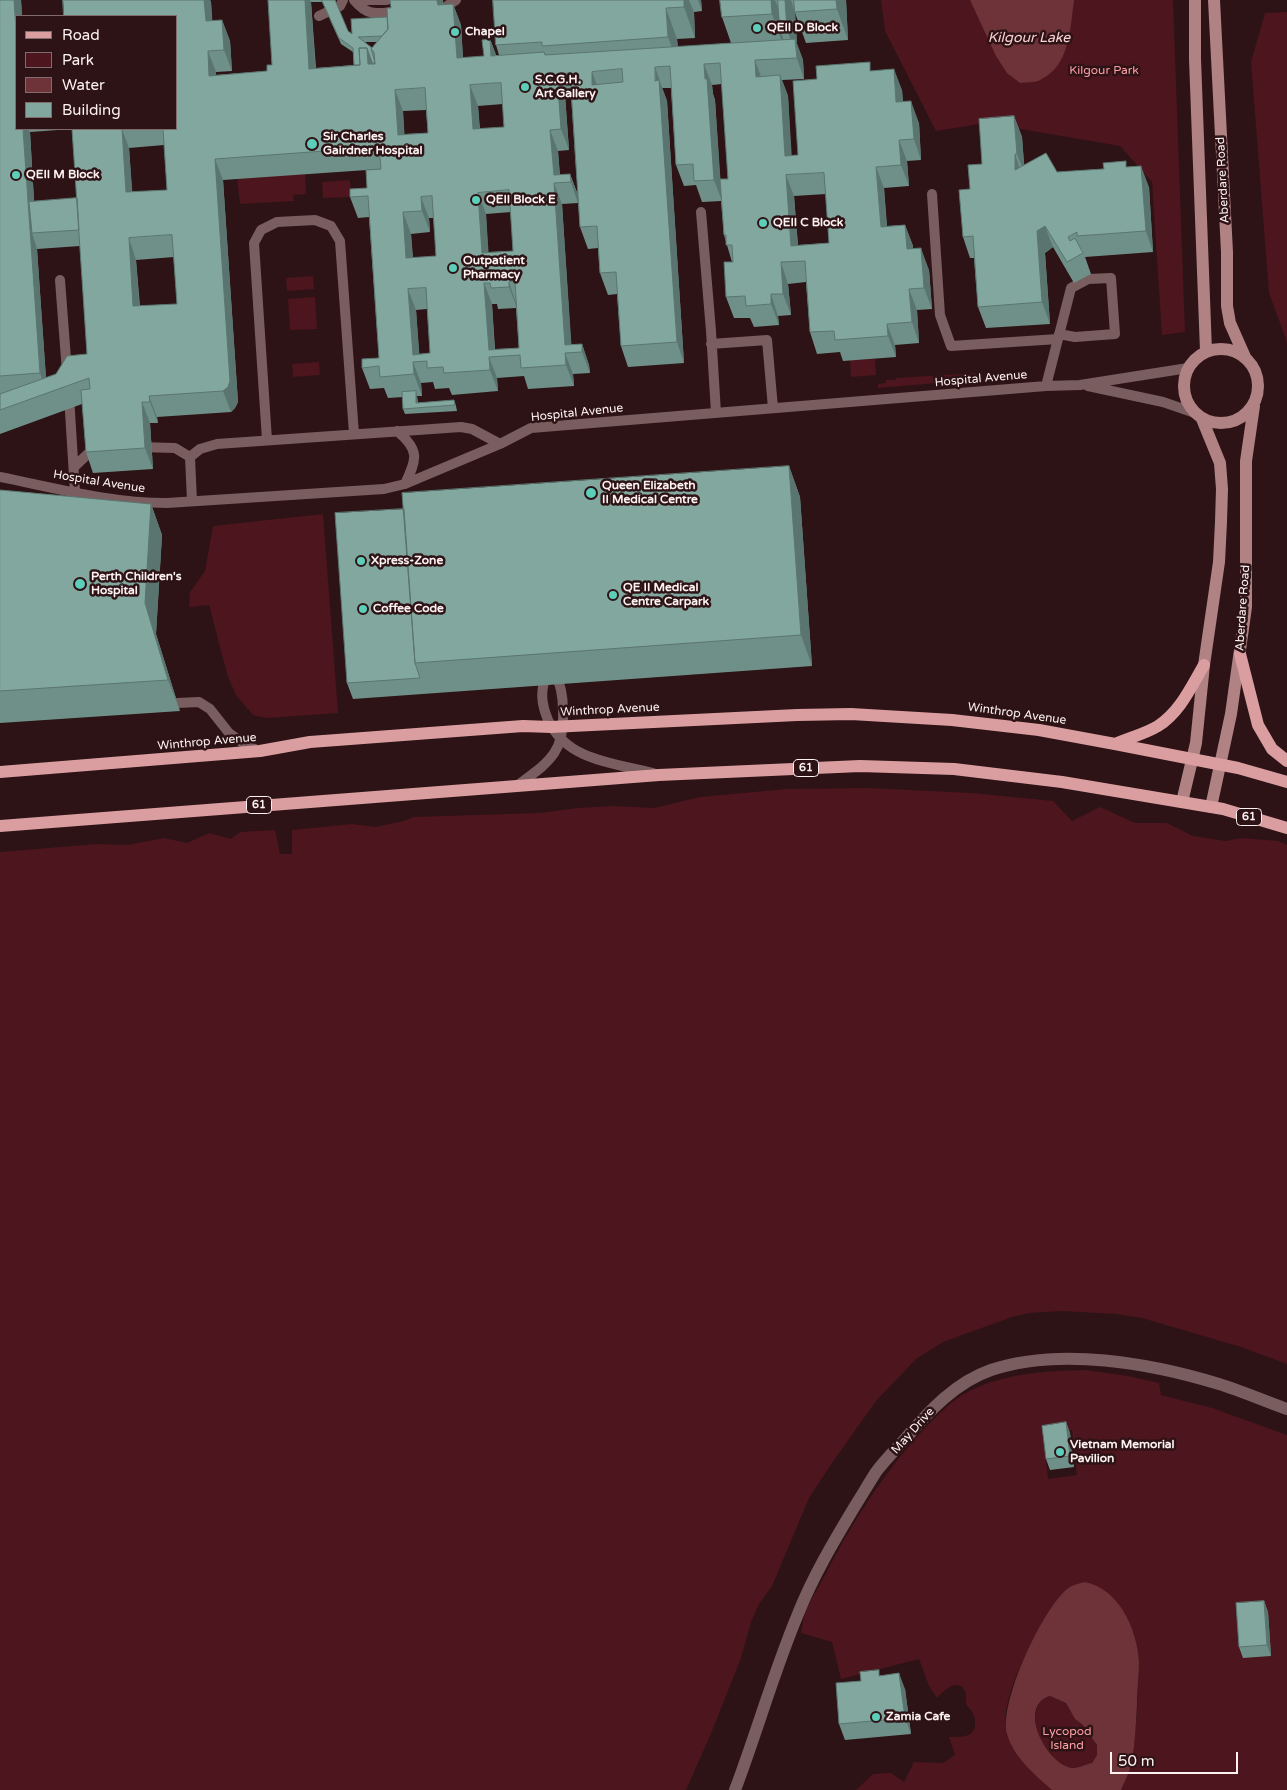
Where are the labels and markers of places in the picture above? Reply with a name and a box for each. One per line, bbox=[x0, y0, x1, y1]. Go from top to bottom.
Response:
place label: QEII D Block bbox=[767, 21, 838, 35]
marker: QEII D Block bbox=[751, 22, 763, 34]
place label: Chapel bbox=[465, 25, 505, 39]
marker: Chapel bbox=[449, 26, 461, 38]
place label: S.C.G.H. Art Gallery bbox=[535, 73, 596, 101]
marker: S.C.G.H. Art Gallery bbox=[519, 81, 531, 93]
place label: Sir Charles Gairdner Hospital bbox=[323, 130, 422, 158]
marker: Sir Charles Gairdner Hospital bbox=[305, 137, 319, 151]
place label: QEII M Block bbox=[26, 168, 100, 182]
marker: QEII M Block bbox=[10, 169, 22, 181]
place label: QEII Block E bbox=[486, 193, 556, 207]
marker: QEII Block E bbox=[470, 194, 482, 206]
place label: QEII C Block bbox=[773, 216, 843, 230]
marker: QEII C Block bbox=[757, 217, 769, 229]
place label: Outpatient Pharmacy bbox=[463, 254, 525, 282]
marker: Outpatient Pharmacy bbox=[447, 262, 459, 274]
place label: Queen Elizabeth II Medical Centre bbox=[602, 479, 698, 507]
marker: Queen Elizabeth II Medical Centre bbox=[584, 486, 598, 500]
place label: Xpress-Zone bbox=[371, 554, 443, 568]
marker: Xpress-Zone bbox=[355, 555, 367, 567]
place label: Perth Children's Hospital bbox=[91, 570, 181, 598]
marker: Perth Children's Hospital bbox=[73, 577, 87, 591]
place label: QE II Medical Centre Carpark bbox=[623, 581, 709, 609]
marker: QE II Medical Centre Carpark bbox=[607, 589, 619, 601]
place label: Coffee Code bbox=[373, 602, 444, 616]
marker: Coffee Code bbox=[357, 603, 369, 615]
place label: Vietnam Memorial Pavilion bbox=[1070, 1438, 1175, 1466]
marker: Vietnam Memorial Pavilion bbox=[1054, 1446, 1066, 1458]
place label: Zamia Cafe bbox=[886, 1710, 950, 1724]
marker: Zamia Cafe bbox=[870, 1711, 882, 1723]

